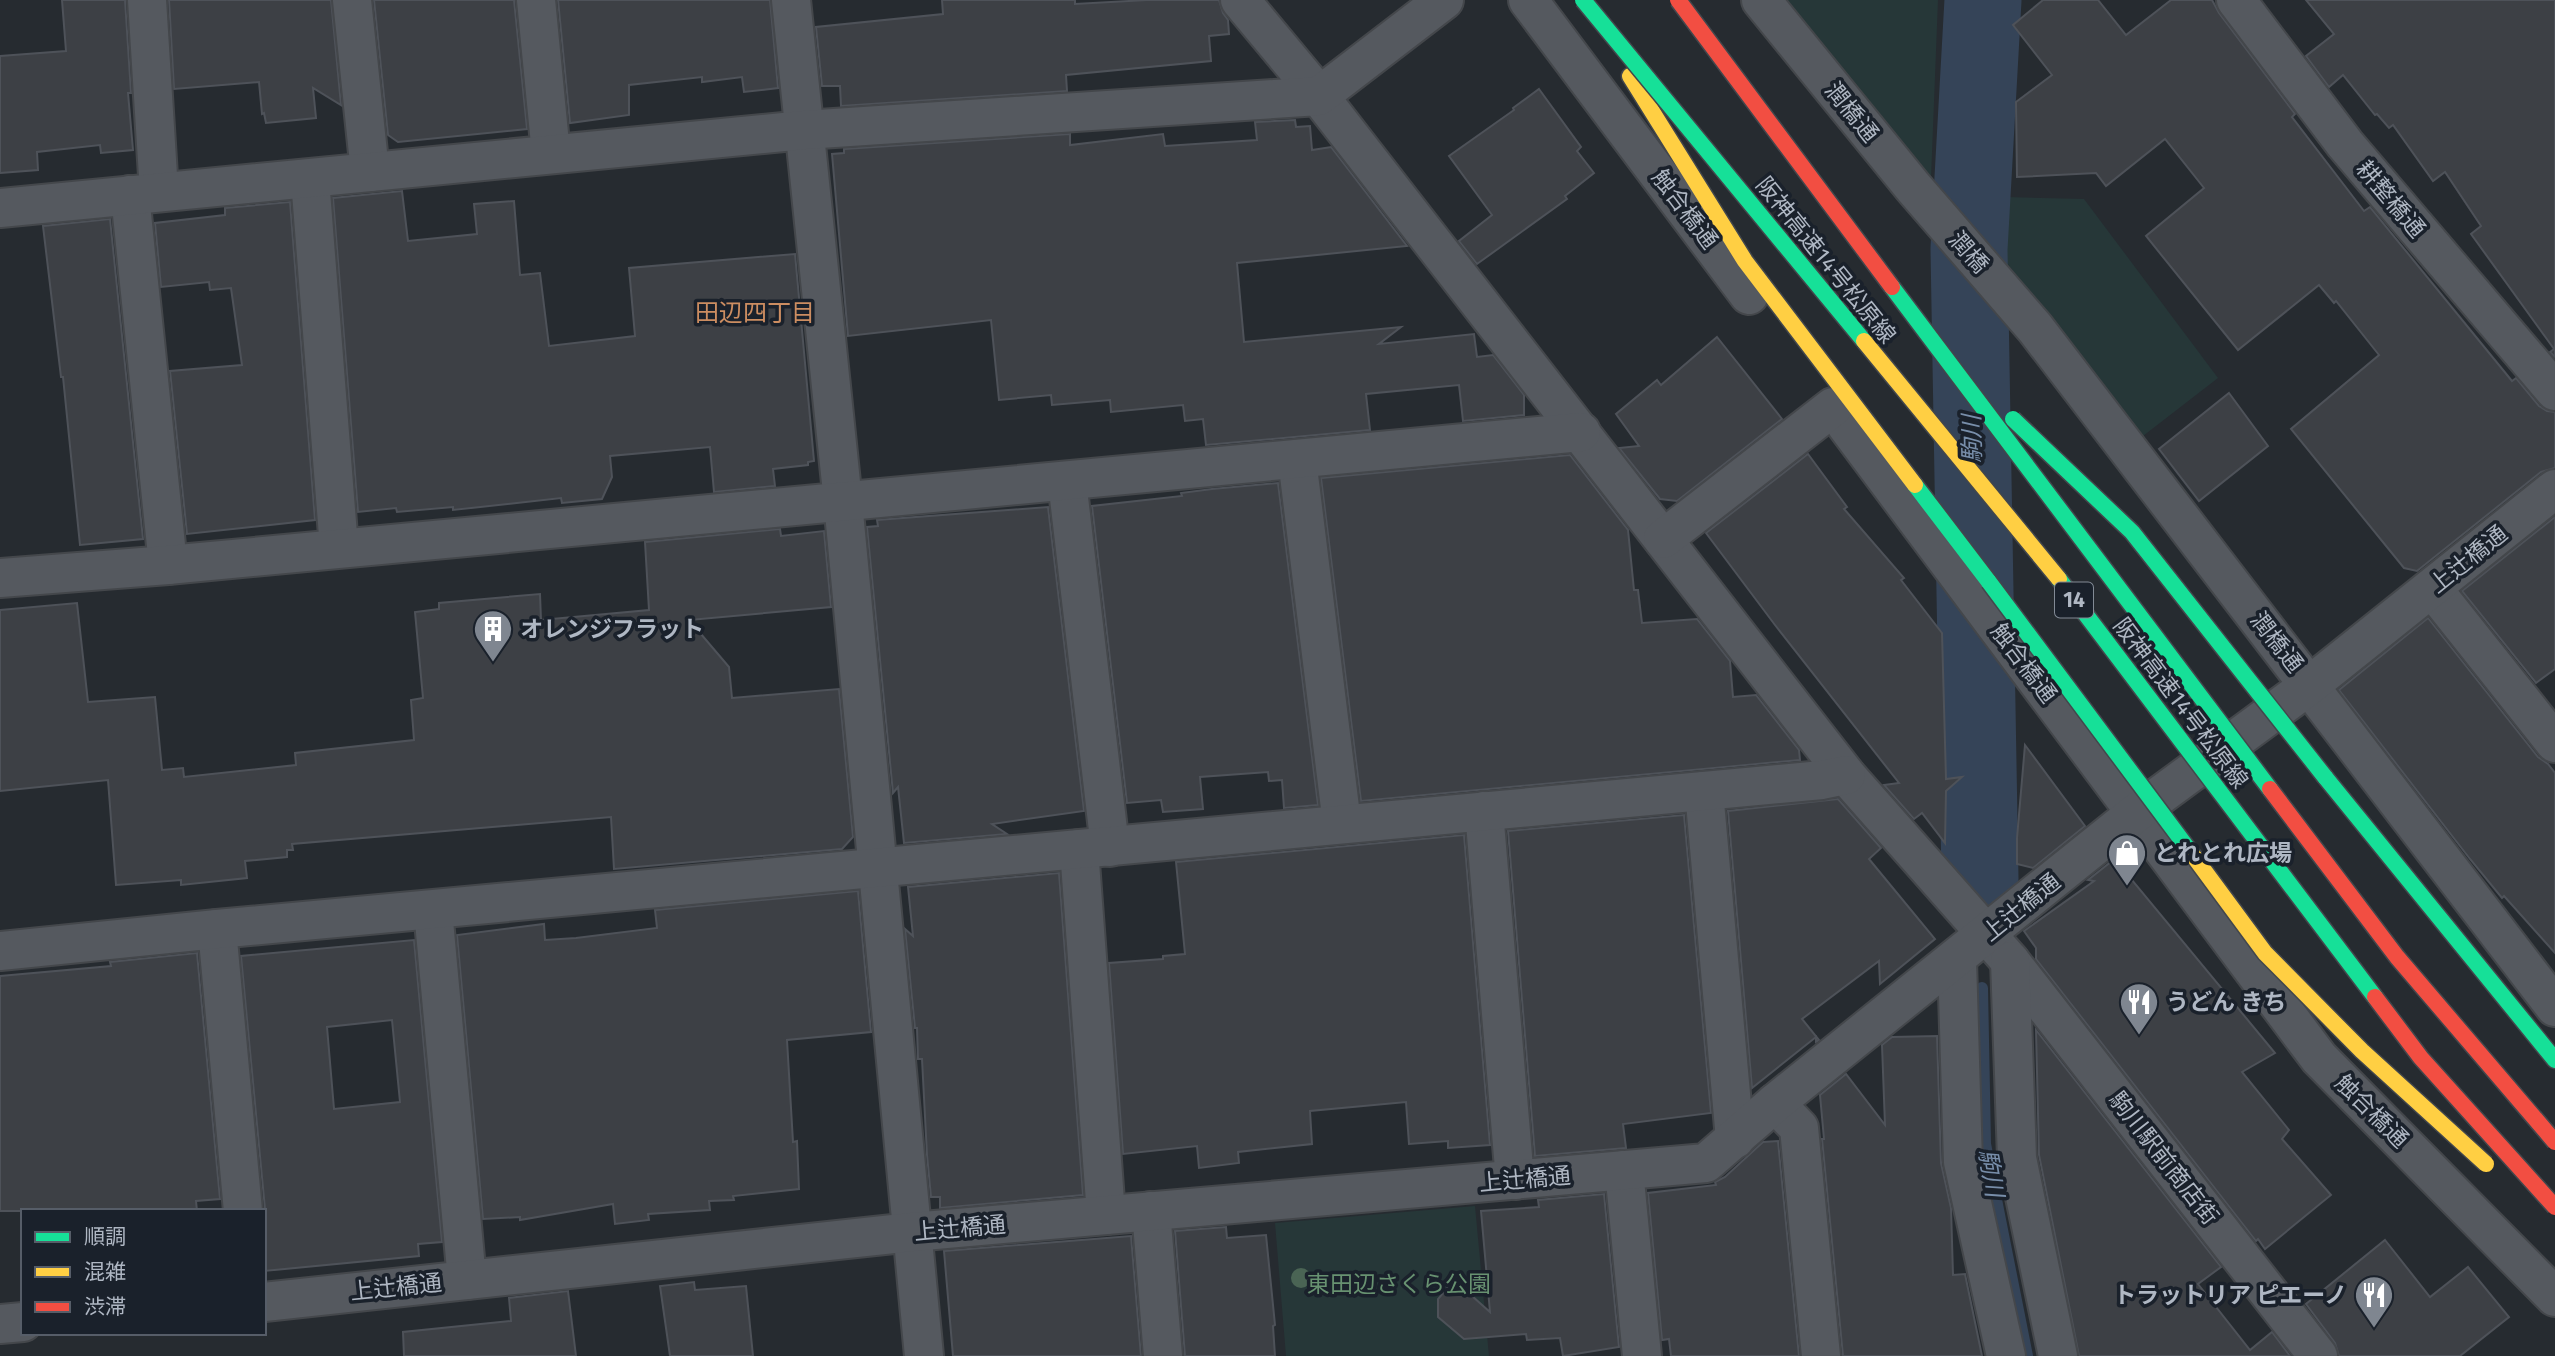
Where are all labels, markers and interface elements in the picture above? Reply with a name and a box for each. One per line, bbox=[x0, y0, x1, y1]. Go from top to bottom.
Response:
street label: 潤橋通 bbox=[1819, 76, 1885, 148]
street label: 耕整橋通 bbox=[2351, 155, 2431, 243]
street label: 触合橋通 bbox=[1646, 164, 1724, 254]
street label: 阪神高速14号松原線 bbox=[1750, 171, 1902, 349]
street label: 潤橋 bbox=[1943, 225, 1995, 279]
district label: 田辺四丁目 bbox=[695, 299, 815, 327]
water label: 駒川 bbox=[1958, 412, 1986, 463]
street label: 上辻橋通 bbox=[2423, 519, 2513, 599]
road number: 14 bbox=[2055, 582, 2093, 618]
street label: 潤橋通 bbox=[2245, 606, 2309, 678]
building icon: オレンジフラット bbox=[472, 608, 514, 663]
street label: 阪神高速14号松原線 bbox=[2108, 612, 2254, 794]
place label: オレンジフラット bbox=[520, 615, 704, 643]
street label: 触合橋通 bbox=[1985, 618, 2063, 708]
shop icon: とれとれ広場 bbox=[2106, 832, 2148, 887]
place label: とれとれ広場 bbox=[2154, 839, 2292, 867]
street label: 上辻橋通 bbox=[1976, 867, 2066, 947]
restaurant icon: うどん きち bbox=[2118, 981, 2160, 1036]
place label: うどん きち bbox=[2166, 988, 2286, 1016]
street label: 触合橋通 bbox=[2330, 1069, 2414, 1153]
street label: 駒川駅前商店街 bbox=[2103, 1086, 2225, 1230]
water label: 駒川 bbox=[1973, 1147, 2009, 1202]
street label: 上辻橋通 bbox=[1478, 1161, 1572, 1197]
legend bbox=[21, 1209, 266, 1335]
street label: 上辻橋通 bbox=[913, 1210, 1007, 1246]
text: 順調 bbox=[84, 1224, 126, 1250]
text: 混雑 bbox=[84, 1259, 126, 1285]
street label: 上辻橋通 bbox=[349, 1268, 443, 1306]
park label: 東田辺さくら公園 bbox=[1307, 1270, 1491, 1298]
restaurant icon: トラットリア ピエーノ bbox=[2353, 1274, 2395, 1329]
place label: トラットリア ピエーノ bbox=[2113, 1281, 2347, 1309]
text: 渋滞 bbox=[84, 1294, 126, 1320]

